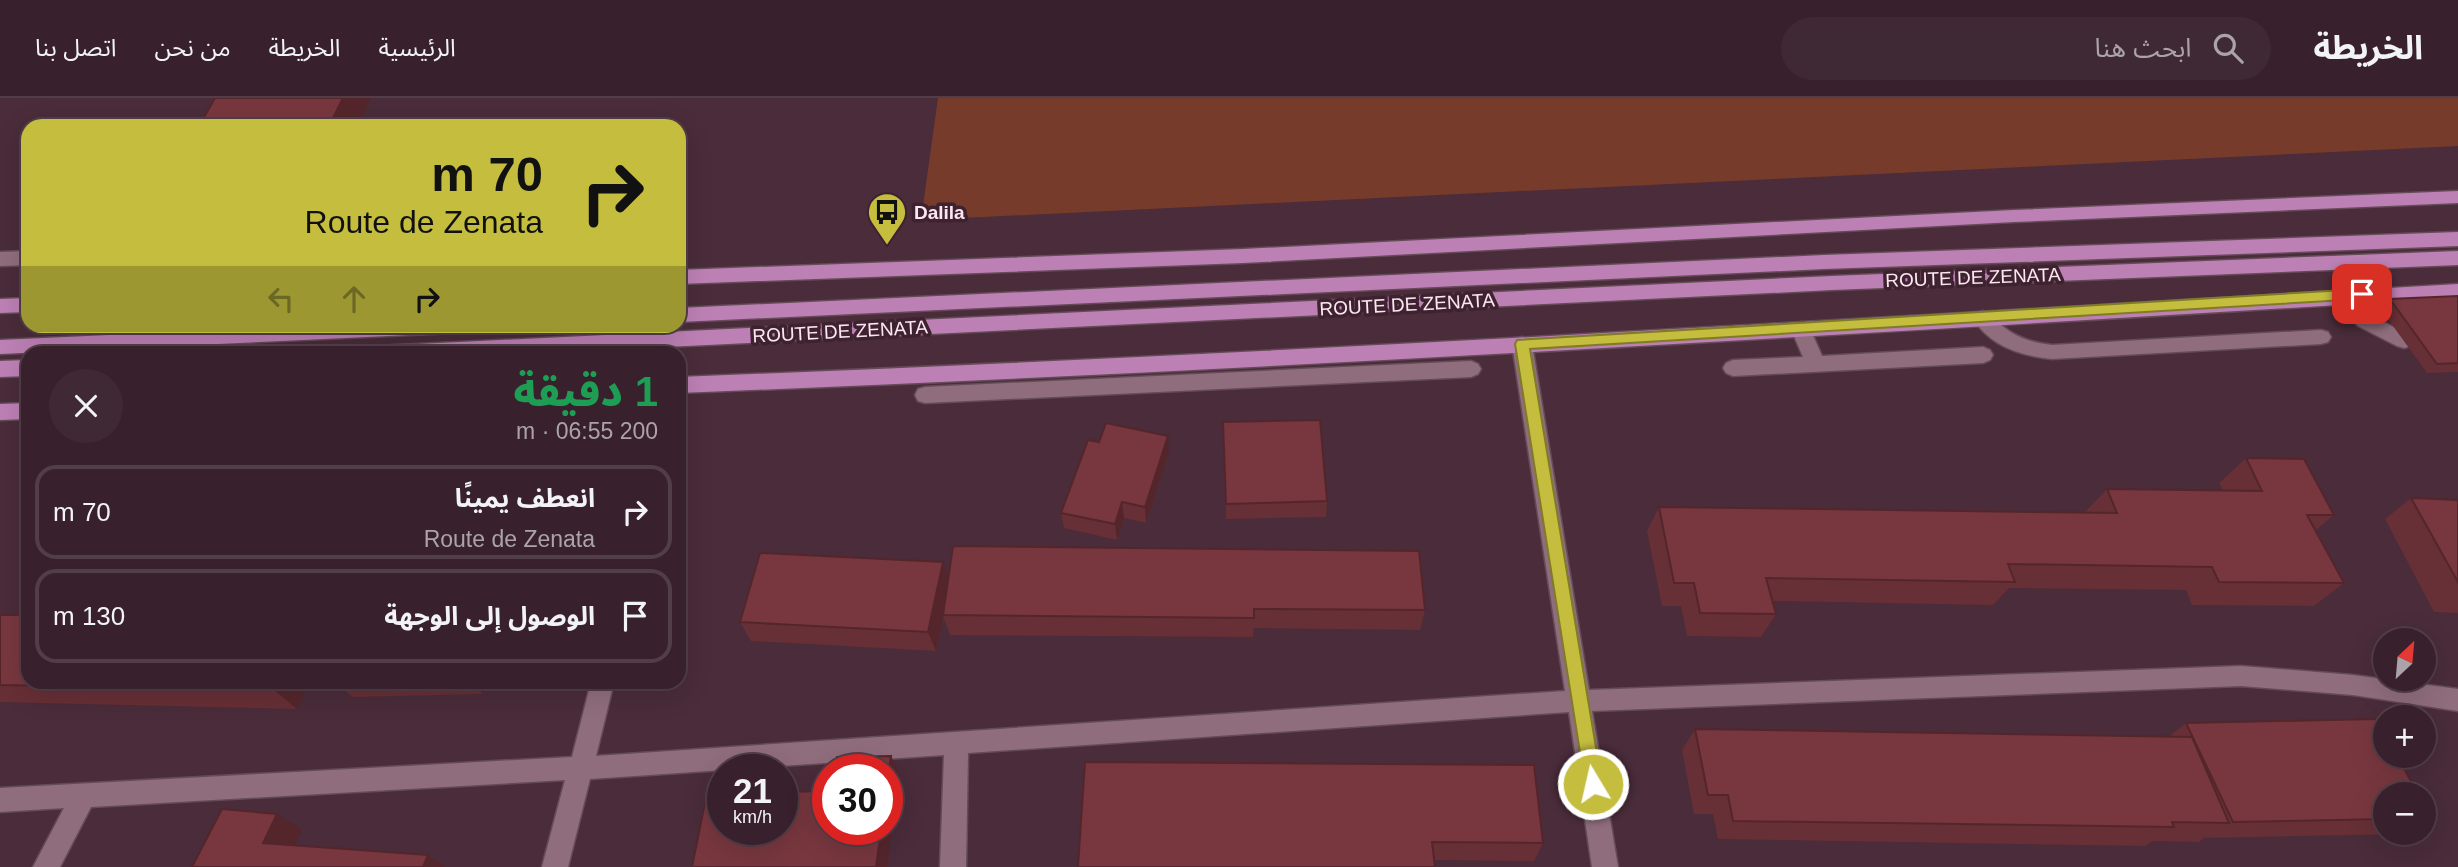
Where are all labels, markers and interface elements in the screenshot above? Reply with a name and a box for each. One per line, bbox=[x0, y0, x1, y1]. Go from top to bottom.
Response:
search box bbox=[1781, 17, 2271, 80]
icon: search bbox=[2209, 29, 2247, 67]
text: الخريطة bbox=[2313, 29, 2423, 66]
text: ابحث هنا bbox=[2095, 33, 2191, 63]
text: اتصل بنا bbox=[35, 34, 117, 61]
text: من نحن bbox=[155, 34, 231, 61]
text: الخريطة bbox=[269, 34, 341, 61]
text: الرئيسية bbox=[379, 34, 456, 61]
text: 70 m bbox=[431, 147, 543, 201]
icon: right bbox=[567, 147, 658, 238]
bus stop icon: Dalila bbox=[866, 191, 908, 246]
place label: Dalila bbox=[914, 202, 965, 223]
text: Route de Zenata bbox=[305, 204, 543, 240]
street label: ROUTE DE ZENATA bbox=[1885, 264, 2061, 291]
pin bbox=[2332, 264, 2392, 324]
icon: arrive bbox=[2343, 275, 2381, 313]
icon: left bbox=[262, 280, 300, 318]
icon: ahead bbox=[335, 280, 373, 318]
icon: right bbox=[408, 280, 446, 318]
street label: ROUTE DE ZENATA bbox=[1319, 289, 1496, 320]
street label: ROUTE DE ZENATA bbox=[752, 316, 929, 347]
text: 1 دقيقة bbox=[513, 368, 658, 415]
button: close bbox=[49, 369, 123, 443]
text: 200 m · 06:55 bbox=[516, 418, 658, 444]
text: انعطف يمينًا bbox=[455, 483, 595, 513]
icon: right bbox=[616, 493, 654, 531]
text: 70 m bbox=[53, 497, 111, 527]
text: Route de Zenata bbox=[424, 526, 595, 552]
icon: arrive bbox=[616, 597, 654, 635]
text: 130 m bbox=[53, 601, 125, 631]
text: الوصول إلى الوجهة bbox=[384, 601, 595, 631]
north arrow bbox=[2373, 628, 2436, 691]
map controls bbox=[2373, 628, 2436, 845]
button: + bbox=[2373, 705, 2436, 768]
position arrow bbox=[1556, 747, 1630, 821]
speed limit sign: 30 bbox=[812, 754, 903, 845]
text: 21 bbox=[733, 771, 772, 810]
button: − bbox=[2373, 782, 2436, 845]
text: km/h bbox=[733, 807, 772, 827]

